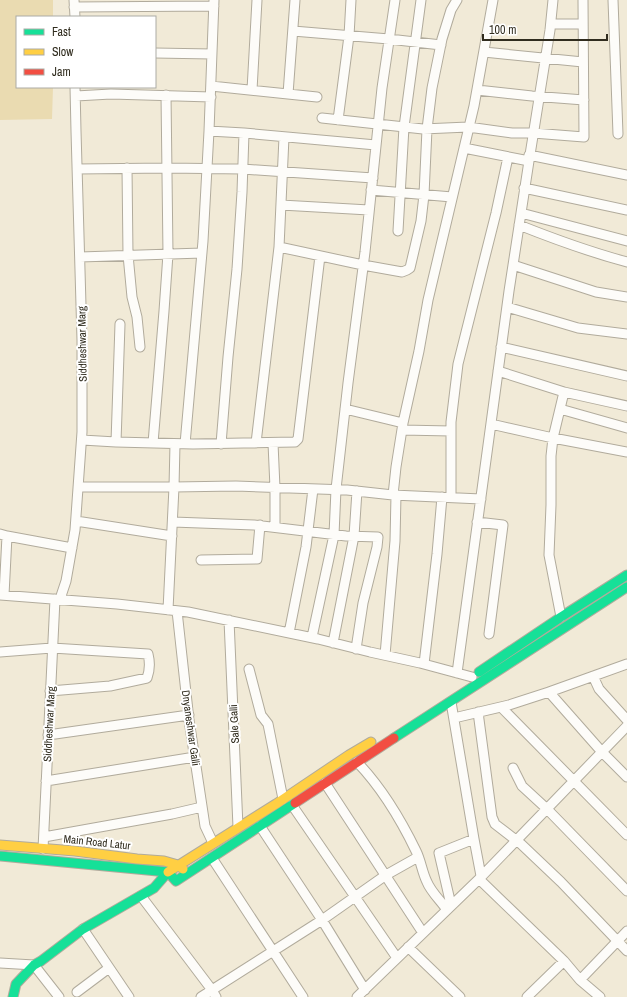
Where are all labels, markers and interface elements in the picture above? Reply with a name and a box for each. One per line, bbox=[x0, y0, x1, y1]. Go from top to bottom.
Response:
legend bbox=[16, 16, 156, 88]
scale bar bbox=[483, 16, 607, 42]
text: 100 m bbox=[489, 22, 516, 38]
text: Fast bbox=[52, 24, 71, 40]
text: Slow bbox=[52, 44, 74, 60]
text: Jam bbox=[52, 64, 71, 80]
street label: Siddheshwar Marg bbox=[74, 306, 90, 382]
street label: Siddheshwar Marg bbox=[40, 686, 58, 762]
street label: Dnyaneshwar Galli bbox=[179, 689, 203, 767]
street label: Sale Galli bbox=[226, 704, 242, 744]
street label: Main Road Latur bbox=[63, 832, 131, 852]

